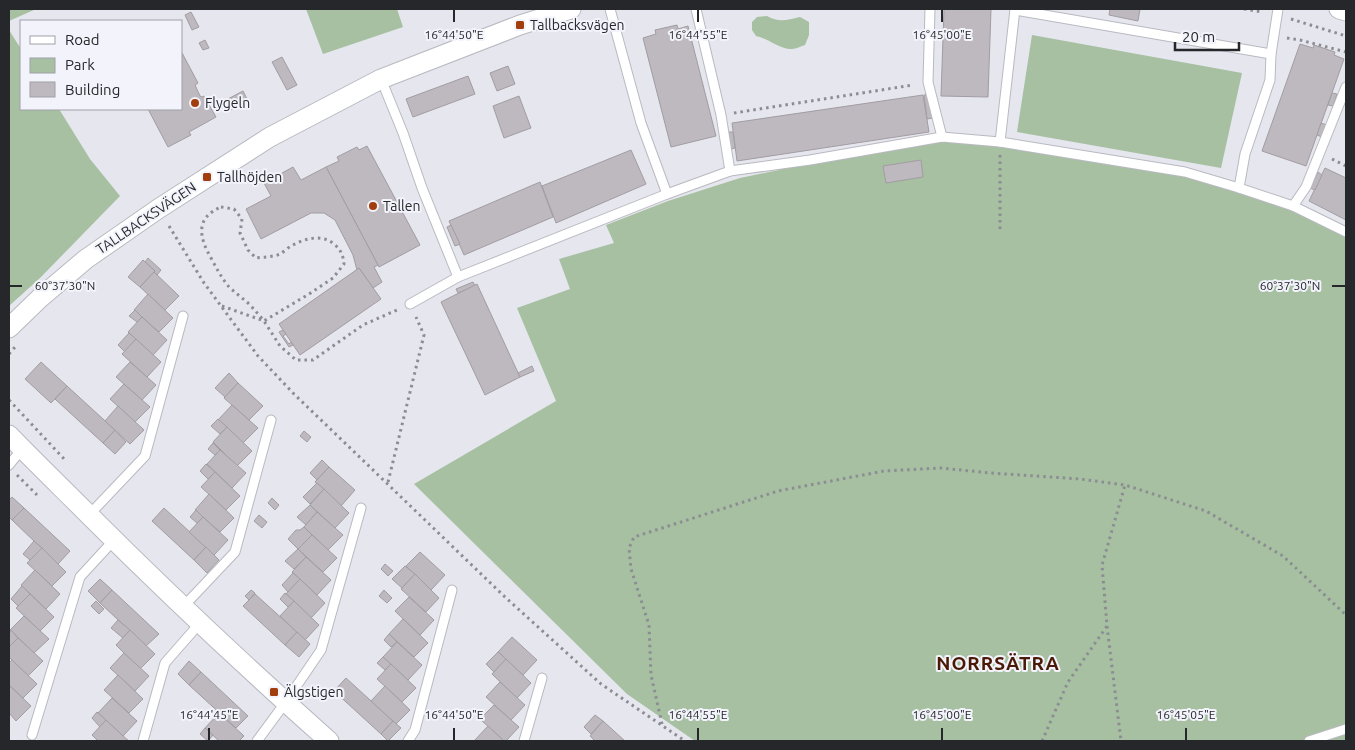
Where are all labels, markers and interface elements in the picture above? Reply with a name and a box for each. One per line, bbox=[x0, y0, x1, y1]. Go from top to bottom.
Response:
place label: Tallbacksvägen bbox=[530, 17, 625, 33]
marker: Tallbacksvägen bbox=[514, 19, 526, 31]
legend bbox=[20, 20, 182, 110]
scale bar bbox=[1175, 20, 1239, 52]
text: 16°44'50"E bbox=[425, 28, 484, 41]
text: 16°44'55"E bbox=[669, 28, 728, 41]
text: 16°45'00"E bbox=[913, 28, 972, 41]
text: 20 m bbox=[1182, 28, 1215, 45]
text: Road bbox=[65, 31, 100, 48]
text: Park bbox=[65, 56, 95, 73]
text: Building bbox=[65, 81, 120, 98]
place label: Flygeln bbox=[205, 95, 250, 111]
marker: Flygeln bbox=[189, 97, 201, 109]
place label: Tallhöjden bbox=[217, 169, 282, 185]
marker: Tallhöjden bbox=[201, 171, 213, 183]
street label: TALLBACKSVÄGEN bbox=[93, 179, 199, 257]
place label: Tallen bbox=[383, 198, 421, 214]
marker: Tallen bbox=[367, 200, 379, 212]
text: 60°37'30"N bbox=[35, 279, 95, 292]
text: 60°37'30"N bbox=[1260, 279, 1320, 292]
district label: NORRSÄTRA bbox=[936, 652, 1060, 674]
place label: Älgstigen bbox=[284, 684, 344, 700]
marker: Älgstigen bbox=[268, 686, 280, 698]
text: 16°44'45"E bbox=[180, 708, 239, 721]
text: 16°44'50"E bbox=[425, 708, 484, 721]
text: 16°44'55"E bbox=[669, 708, 728, 721]
text: 16°45'00"E bbox=[913, 708, 972, 721]
text: 16°45'05"E bbox=[1157, 708, 1216, 721]

